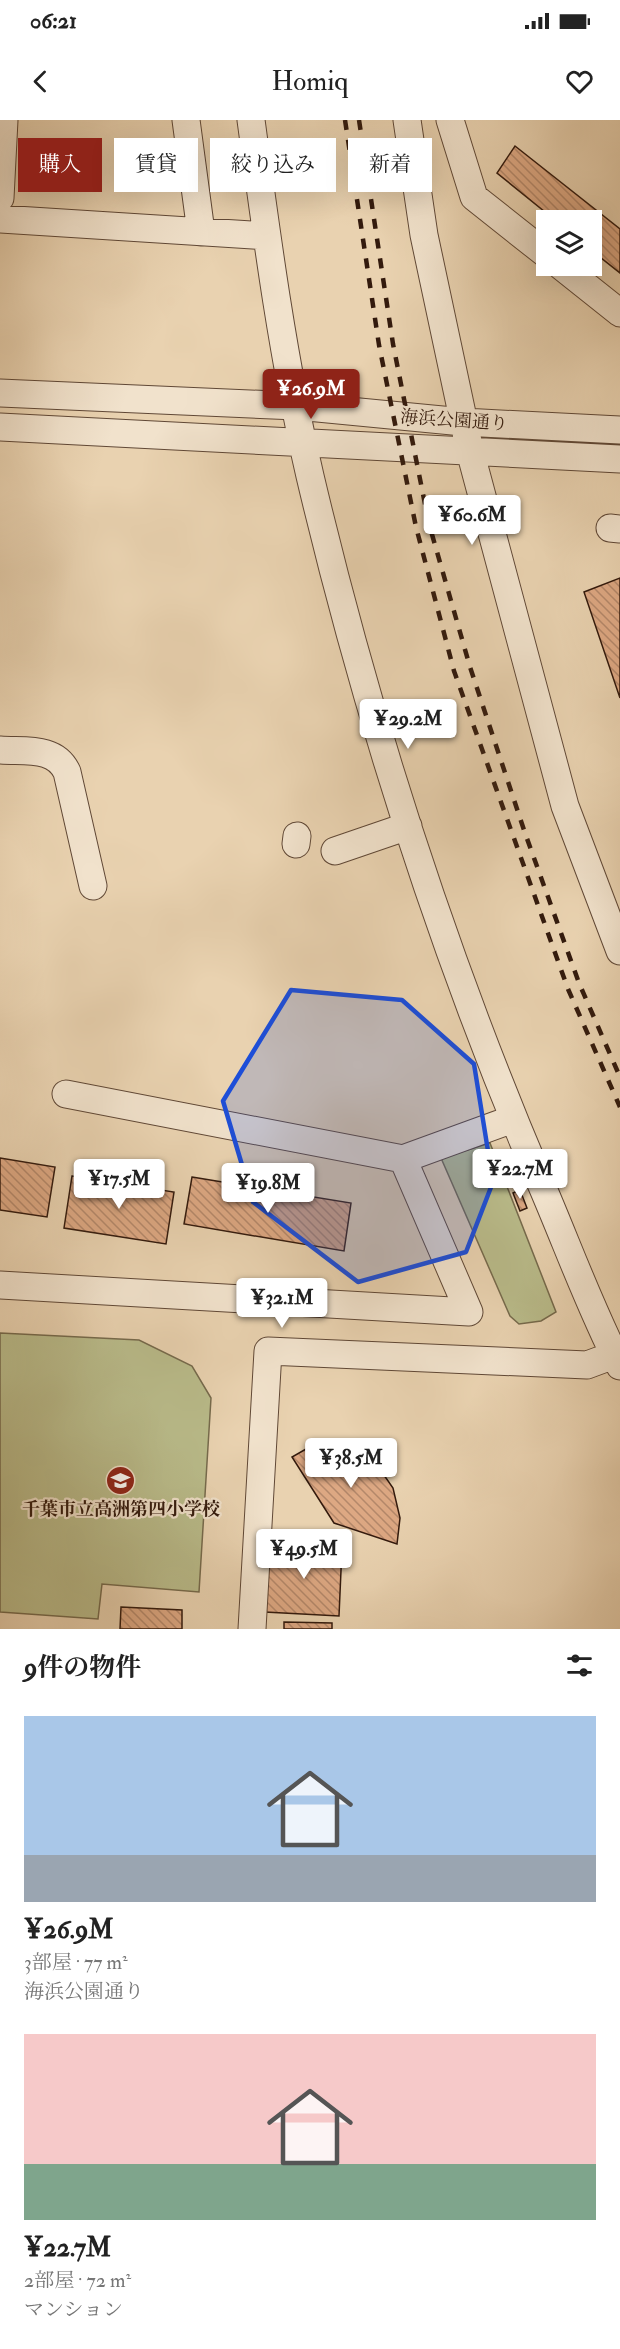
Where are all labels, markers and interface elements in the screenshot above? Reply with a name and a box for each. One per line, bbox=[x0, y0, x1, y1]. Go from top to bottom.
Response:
text: 06:21 bbox=[30, 7, 77, 35]
icon: back bbox=[24, 65, 57, 98]
text: Homiq bbox=[272, 65, 348, 98]
icon: heart bbox=[563, 65, 596, 98]
chip: 購入 bbox=[18, 138, 102, 192]
chip: 賃貸 bbox=[114, 138, 198, 192]
chip: 絞り込み bbox=[210, 138, 336, 192]
chip: 新着 bbox=[348, 138, 432, 192]
map controls bbox=[536, 210, 602, 276]
button: layers bbox=[536, 210, 602, 276]
pin: ¥26.9M bbox=[262, 369, 360, 420]
text: ¥26.9M bbox=[277, 376, 345, 401]
street label: 海浜公園通り bbox=[399, 405, 509, 436]
pin: ¥60.6M bbox=[423, 495, 521, 546]
text: ¥60.6M bbox=[438, 502, 506, 527]
pin: ¥29.2M bbox=[359, 699, 457, 750]
text: ¥29.2M bbox=[374, 706, 442, 731]
pin: ¥22.7M bbox=[471, 1149, 569, 1200]
text: ¥22.7M bbox=[487, 1156, 553, 1181]
pin: ¥17.5M bbox=[70, 1159, 168, 1210]
pin: ¥19.8M bbox=[219, 1163, 317, 1214]
text: ¥17.5M bbox=[88, 1166, 150, 1191]
text: ¥19.8M bbox=[236, 1170, 300, 1195]
pin: ¥32.1M bbox=[233, 1278, 331, 1329]
text: ¥32.1M bbox=[250, 1285, 314, 1310]
pin: ¥38.5M bbox=[302, 1438, 400, 1489]
text: ¥38.5M bbox=[319, 1445, 383, 1470]
school or university icon: 千葉市立高洲第四小学校 bbox=[105, 1464, 137, 1496]
place label: 千葉市立高洲第四小学校 bbox=[22, 1498, 220, 1521]
pin: ¥49.5M bbox=[255, 1529, 353, 1580]
text: ¥49.5M bbox=[270, 1536, 338, 1561]
icon: filters bbox=[563, 1649, 596, 1682]
text: 9件の物件 bbox=[24, 1652, 141, 1684]
icon: home bbox=[256, 1755, 364, 1863]
text: ¥26.9M bbox=[24, 1914, 113, 1946]
text: 3部屋 · 77 m² bbox=[24, 1950, 128, 1975]
text: 海浜公園通り bbox=[24, 1979, 144, 2004]
icon: home bbox=[256, 2073, 364, 2181]
text: ¥22.7M bbox=[24, 2232, 111, 2264]
text: 2部屋 · 72 m² bbox=[24, 2268, 131, 2293]
text: マンション bbox=[24, 2297, 123, 2322]

